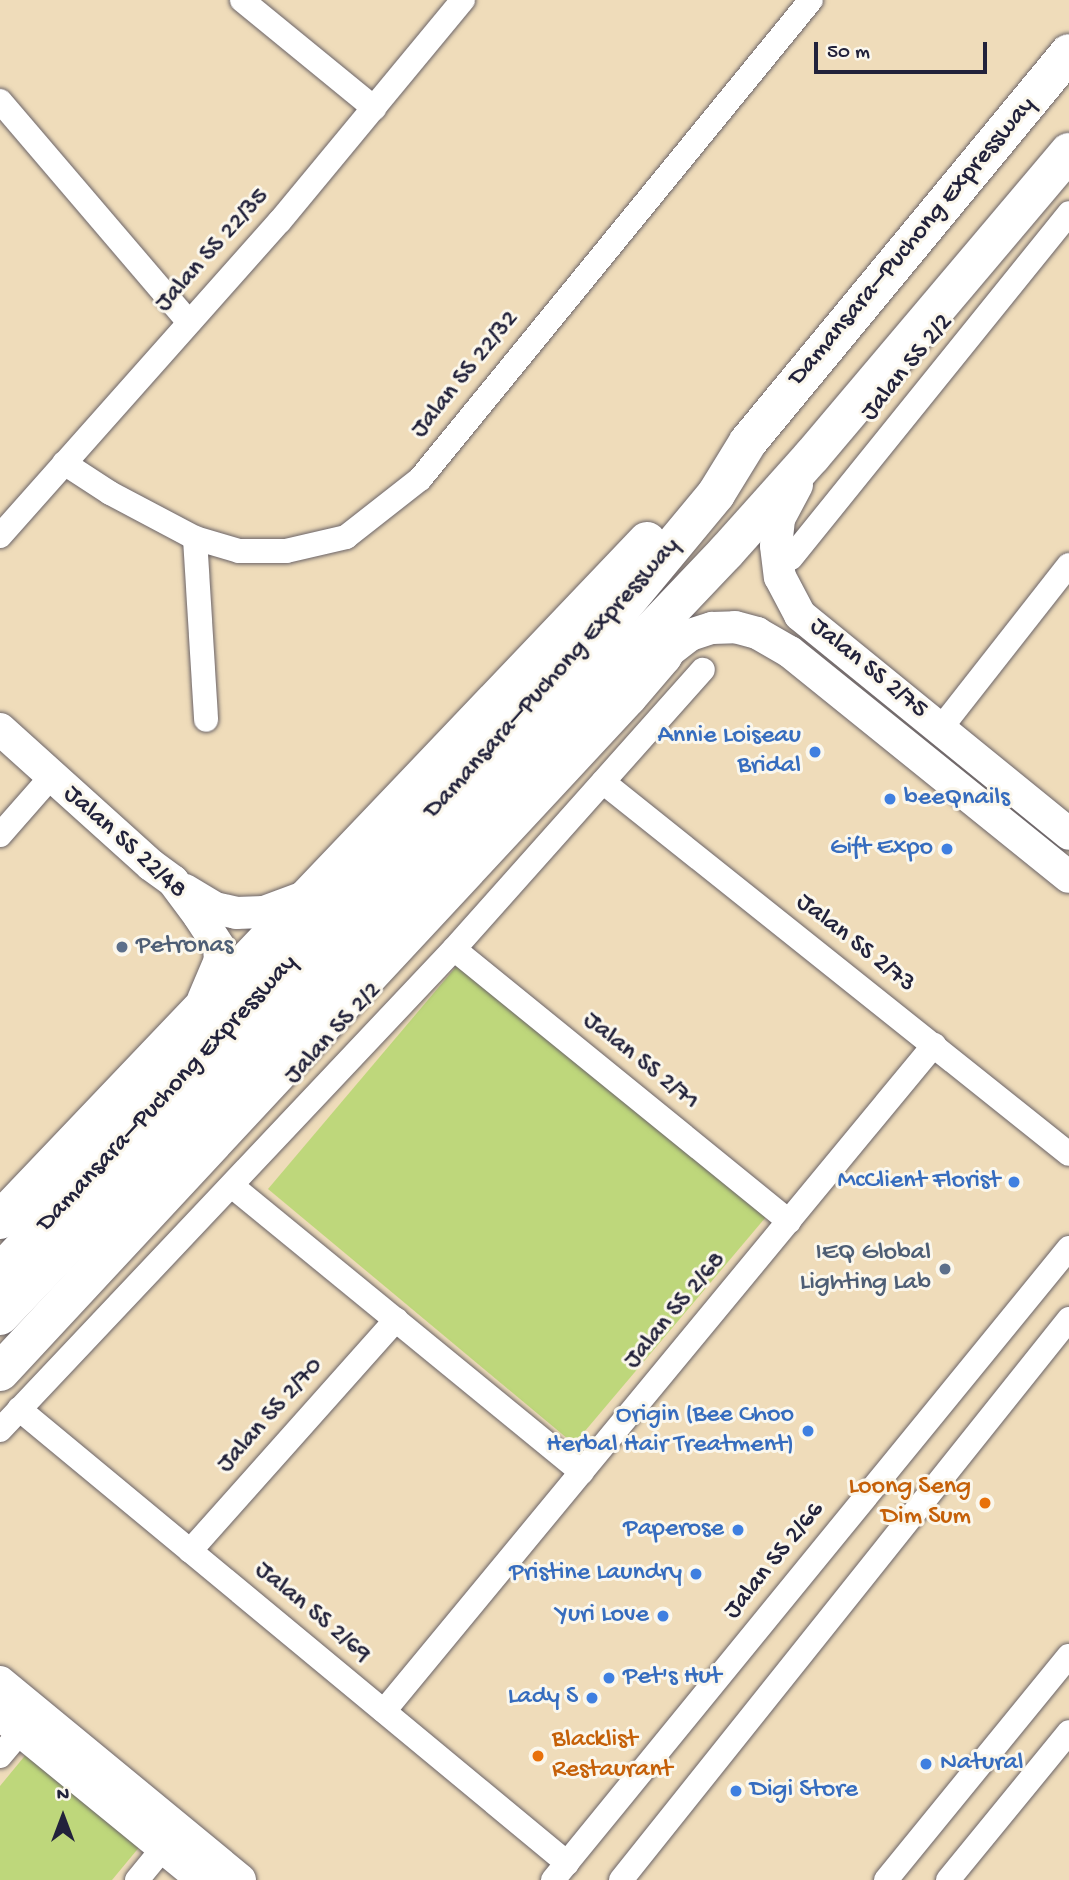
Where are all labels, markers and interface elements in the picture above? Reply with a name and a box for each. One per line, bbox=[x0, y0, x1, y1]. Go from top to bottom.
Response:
scale bar bbox=[817, 28, 990, 72]
text: 50 m bbox=[827, 41, 870, 66]
street label: Damansara–Puchong Expressway bbox=[783, 91, 1043, 393]
street label: Jalan SS 22/35 bbox=[149, 183, 277, 319]
street label: Jalan SS 22/32 bbox=[405, 305, 527, 445]
street label: Jalan SS 2/2 bbox=[855, 308, 961, 428]
street label: Damansara–Puchong Expressway bbox=[418, 532, 688, 826]
street label: Jalan SS 2/75 bbox=[802, 612, 934, 726]
place label: Annie Loiseau Bridal bbox=[657, 721, 801, 782]
marker: Annie Loiseau Bridal bbox=[807, 744, 823, 760]
street label: Jalan SS 22/48 bbox=[56, 779, 192, 907]
place label: beeQnails bbox=[904, 783, 1010, 815]
marker: beeQnails bbox=[882, 791, 898, 807]
place label: Gift Expo bbox=[830, 833, 933, 865]
marker: Gift Expo bbox=[939, 841, 955, 857]
street label: Jalan SS 2/73 bbox=[789, 888, 921, 1000]
place label: Petronas bbox=[136, 931, 233, 963]
marker: Petronas bbox=[114, 939, 130, 955]
street label: Damansara–Puchong Expressway bbox=[31, 949, 305, 1239]
street label: Jalan SS 2/2 bbox=[279, 976, 389, 1092]
street label: Jalan SS 2/71 bbox=[576, 1006, 704, 1118]
place label: McClient Florist bbox=[838, 1166, 1000, 1198]
marker: McClient Florist bbox=[1006, 1174, 1022, 1190]
place label: IEQ Global Lighting Lab bbox=[800, 1238, 931, 1300]
street label: Jalan SS 2/68 bbox=[618, 1246, 734, 1376]
marker: IEQ Global Lighting Lab bbox=[937, 1261, 953, 1277]
street label: Jalan SS 2/70 bbox=[211, 1352, 331, 1480]
place label: Origin (Bee Choo Herbal Hair Treatment) bbox=[546, 1400, 794, 1462]
marker: Origin (Bee Choo Herbal Hair Treatment) bbox=[800, 1423, 816, 1439]
place label: Loong Seng Dim Sum bbox=[849, 1472, 971, 1534]
marker: Loong Seng Dim Sum bbox=[977, 1495, 993, 1511]
street label: Jalan SS 2/66 bbox=[718, 1496, 832, 1626]
place label: Paperose bbox=[623, 1514, 724, 1546]
marker: Paperose bbox=[730, 1522, 746, 1538]
street label: Jalan SS 2/69 bbox=[247, 1555, 377, 1671]
place label: Pristine Laundry bbox=[509, 1558, 682, 1590]
marker: Pristine Laundry bbox=[688, 1566, 704, 1582]
place label: Yuri Love bbox=[556, 1600, 649, 1632]
marker: Yuri Love bbox=[655, 1608, 671, 1624]
place label: Pet's Hut bbox=[623, 1662, 721, 1694]
marker: Pet's Hut bbox=[601, 1670, 617, 1686]
place label: Lady S bbox=[508, 1682, 578, 1714]
marker: Lady S bbox=[584, 1690, 600, 1706]
place label: Blacklist Restaurant bbox=[552, 1725, 672, 1786]
marker: Blacklist Restaurant bbox=[530, 1748, 546, 1764]
place label: Natural bbox=[940, 1748, 1024, 1780]
marker: Natural bbox=[918, 1756, 934, 1772]
place label: Digi Store bbox=[750, 1775, 858, 1807]
north arrow bbox=[28, 1782, 98, 1852]
marker: Digi Store bbox=[728, 1783, 744, 1799]
text: N bbox=[57, 1784, 69, 1807]

